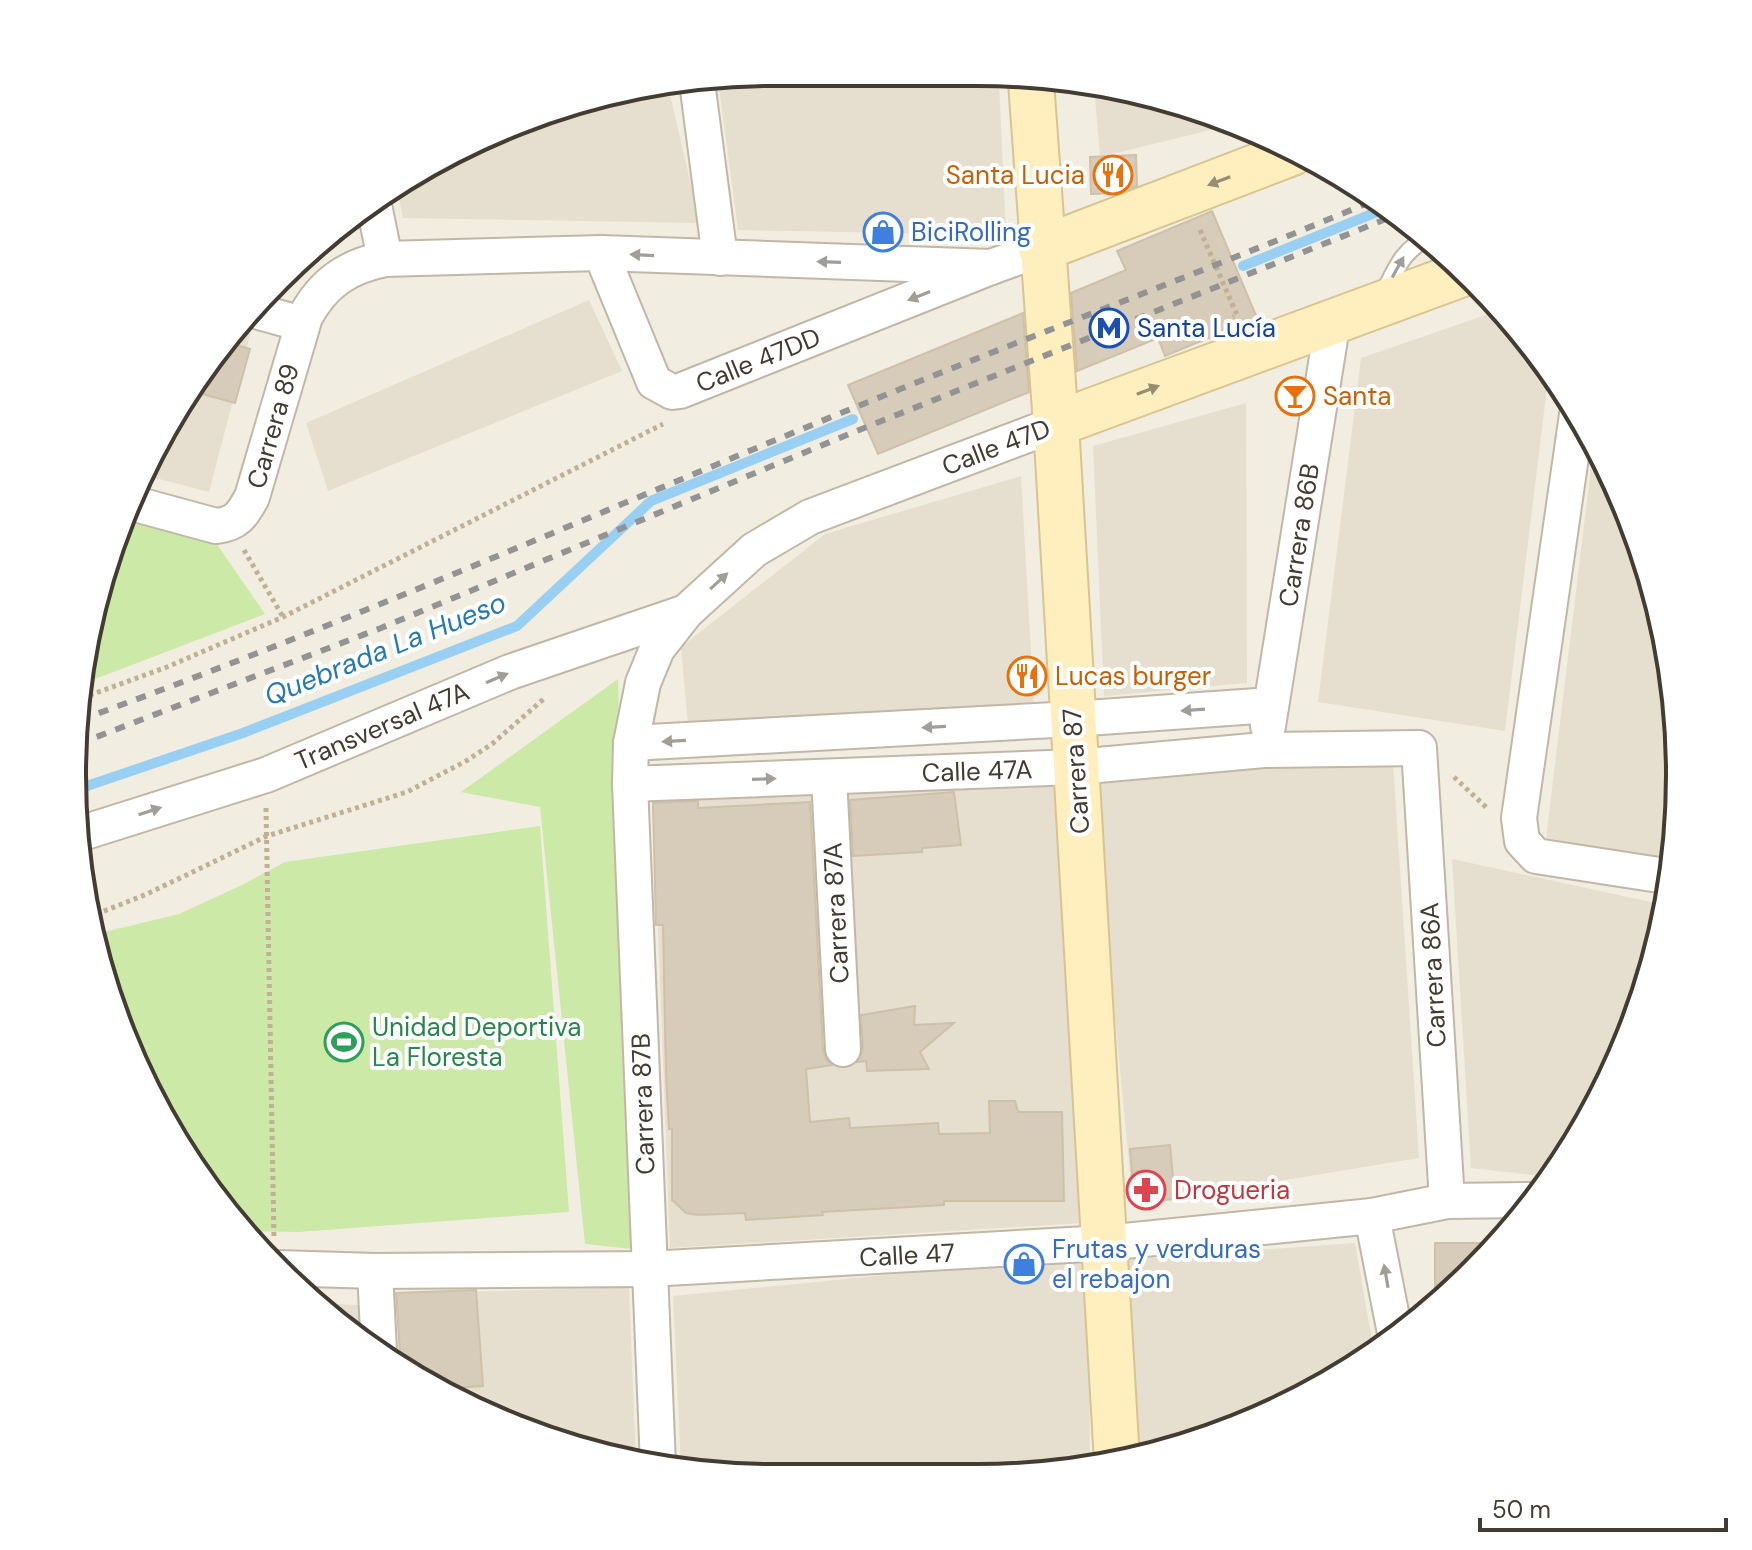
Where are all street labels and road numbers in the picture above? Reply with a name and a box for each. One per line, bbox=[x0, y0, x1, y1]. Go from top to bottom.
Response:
street label: Calle 47DD bbox=[691, 320, 825, 400]
street label: Carrera 89 bbox=[239, 360, 307, 492]
street label: Calle 47D bbox=[937, 411, 1055, 483]
street label: Carrera 86B bbox=[1271, 461, 1327, 609]
street label: Transversal 47A bbox=[290, 674, 474, 778]
street label: Carrera 87 bbox=[1055, 707, 1097, 835]
street label: Calle 47A bbox=[921, 752, 1033, 790]
street label: Carrera 87A bbox=[815, 842, 857, 984]
street label: Carrera 86A bbox=[1412, 902, 1454, 1048]
street label: Carrera 87B bbox=[624, 1033, 662, 1175]
street label: Calle 47 bbox=[858, 1236, 956, 1274]

